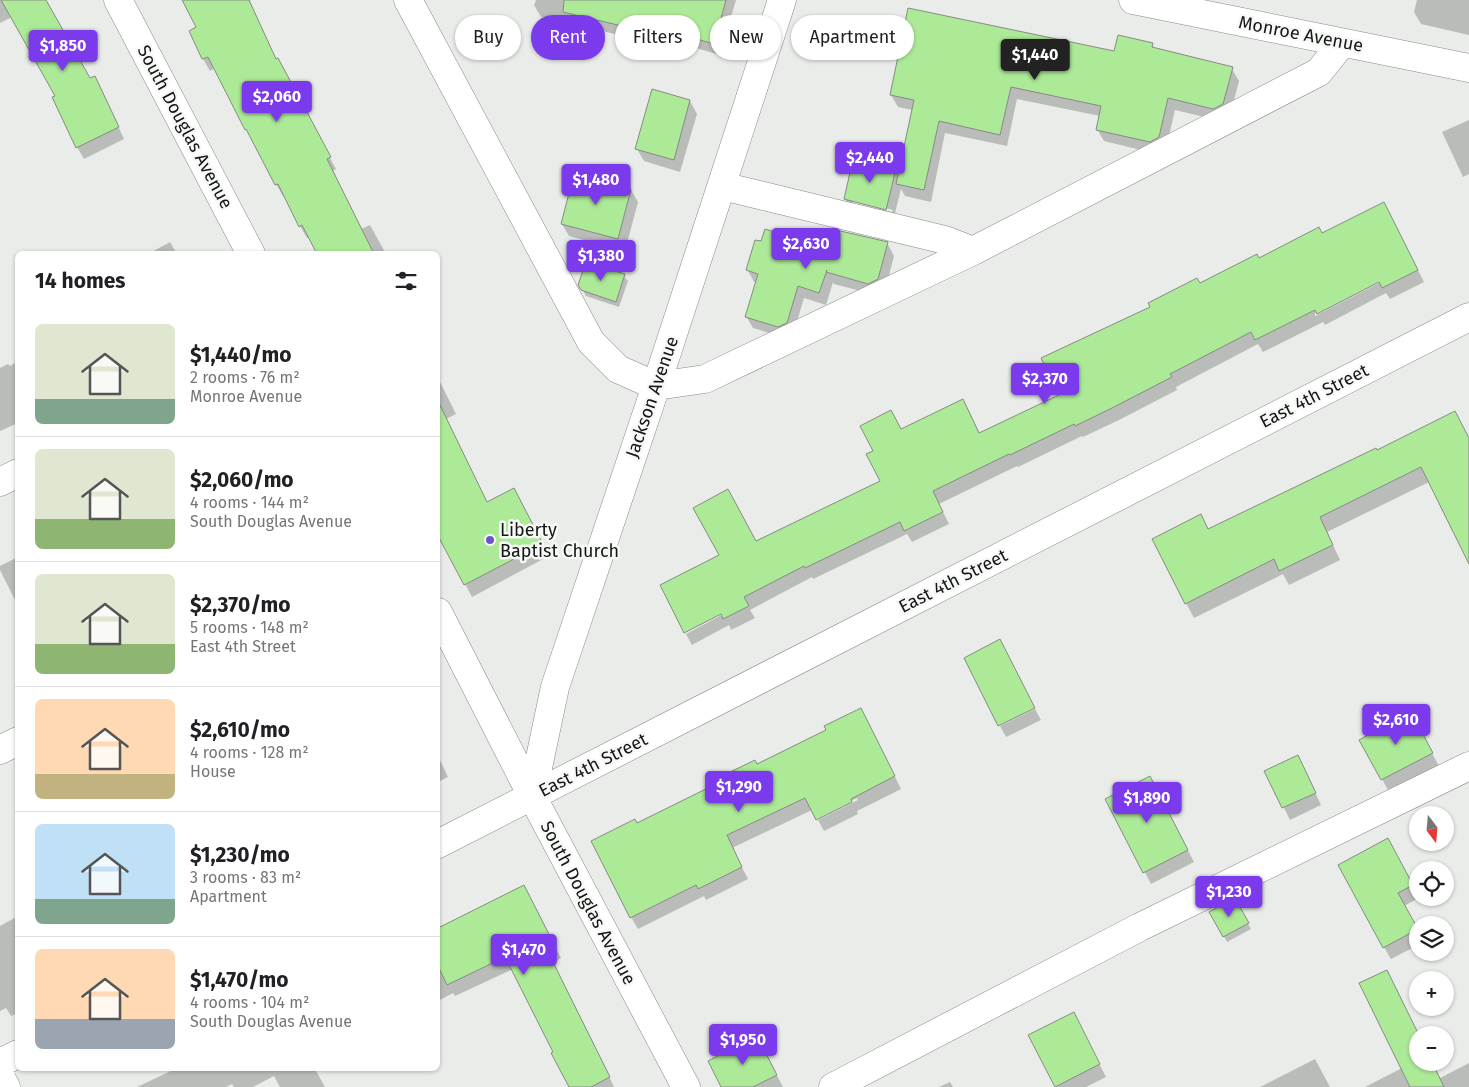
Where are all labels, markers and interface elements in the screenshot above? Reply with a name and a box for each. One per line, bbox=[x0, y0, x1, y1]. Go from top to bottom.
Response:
street label: Monroe Avenue bbox=[1237, 11, 1365, 57]
chip: Buy bbox=[455, 15, 521, 60]
chip: Rent bbox=[531, 15, 605, 60]
chip: Filters bbox=[615, 15, 700, 60]
chip: New bbox=[710, 15, 781, 60]
chip: Apartment bbox=[791, 15, 914, 60]
pin: $1,850 bbox=[22, 30, 104, 72]
text: $1,850 bbox=[40, 36, 86, 55]
pin: $1,440 bbox=[994, 38, 1076, 81]
street label: South Douglas Avenue bbox=[132, 41, 238, 213]
text: $1,440 bbox=[1012, 45, 1058, 64]
pin: $2,060 bbox=[236, 80, 318, 123]
text: $2,060 bbox=[253, 87, 301, 106]
pin: $2,440 bbox=[829, 142, 911, 184]
text: $2,440 bbox=[846, 148, 894, 167]
pin: $1,480 bbox=[555, 164, 637, 206]
text: $1,480 bbox=[573, 170, 619, 189]
pin: $2,630 bbox=[765, 228, 847, 270]
text: $2,630 bbox=[782, 234, 830, 253]
pin: $1,380 bbox=[560, 240, 642, 282]
text: $1,380 bbox=[578, 246, 624, 265]
icon: filters bbox=[392, 267, 420, 295]
text: 14 homes bbox=[35, 268, 125, 294]
street label: Jackson Avenue bbox=[621, 333, 683, 461]
text: $1,440/mo bbox=[190, 342, 291, 368]
icon: home bbox=[75, 344, 135, 404]
street label: East 4th Street bbox=[1256, 359, 1372, 433]
pin: $2,370 bbox=[1004, 362, 1086, 405]
text: 2 rooms · 76 m² bbox=[190, 368, 300, 387]
text: $2,370 bbox=[1022, 369, 1068, 388]
text: Monroe Avenue bbox=[190, 387, 302, 406]
text: $2,060/mo bbox=[190, 467, 294, 493]
icon: home bbox=[75, 469, 135, 529]
text: 4 rooms · 144 m² bbox=[190, 493, 309, 512]
text: South Douglas Avenue bbox=[190, 512, 352, 531]
place label: Liberty Baptist Church bbox=[500, 519, 619, 562]
marker: Liberty Baptist Church bbox=[484, 534, 496, 546]
street label: East 4th Street bbox=[895, 544, 1011, 618]
text: $2,370/mo bbox=[190, 592, 291, 618]
icon: home bbox=[75, 594, 135, 654]
text: 5 rooms · 148 m² bbox=[190, 618, 309, 637]
text: East 4th Street bbox=[190, 637, 296, 656]
pin: $2,610 bbox=[1355, 704, 1437, 746]
text: $2,610 bbox=[1373, 710, 1419, 729]
text: $2,610/mo bbox=[190, 717, 290, 743]
icon: home bbox=[75, 719, 135, 779]
street label: East 4th Street bbox=[535, 728, 651, 802]
text: 4 rooms · 128 m² bbox=[190, 743, 309, 762]
text: House bbox=[190, 762, 236, 781]
pin: $1,290 bbox=[698, 770, 780, 813]
text: $1,290 bbox=[716, 777, 762, 796]
pin: $1,890 bbox=[1106, 782, 1188, 824]
text: $1,890 bbox=[1124, 788, 1170, 807]
north arrow bbox=[1409, 806, 1454, 851]
map controls bbox=[1409, 806, 1454, 1071]
street label: South Douglas Avenue bbox=[535, 817, 641, 989]
text: $1,230/mo bbox=[190, 842, 290, 868]
icon: home bbox=[75, 844, 135, 904]
button: locate bbox=[1409, 861, 1454, 906]
text: 3 rooms · 83 m² bbox=[190, 868, 301, 887]
pin: $1,230 bbox=[1188, 876, 1270, 918]
text: $1,230 bbox=[1206, 882, 1252, 901]
text: Apartment bbox=[190, 887, 267, 906]
button: layers bbox=[1409, 916, 1454, 961]
pin: $1,470 bbox=[483, 934, 565, 976]
text: $1,470 bbox=[502, 940, 546, 959]
text: $1,470/mo bbox=[190, 967, 289, 993]
icon: home bbox=[75, 969, 135, 1029]
button: + bbox=[1409, 971, 1454, 1016]
text: 4 rooms · 104 m² bbox=[190, 993, 309, 1012]
text: South Douglas Avenue bbox=[190, 1012, 352, 1031]
pin: $1,950 bbox=[702, 1024, 784, 1066]
button: − bbox=[1409, 1026, 1454, 1071]
text: $1,950 bbox=[720, 1030, 766, 1049]

